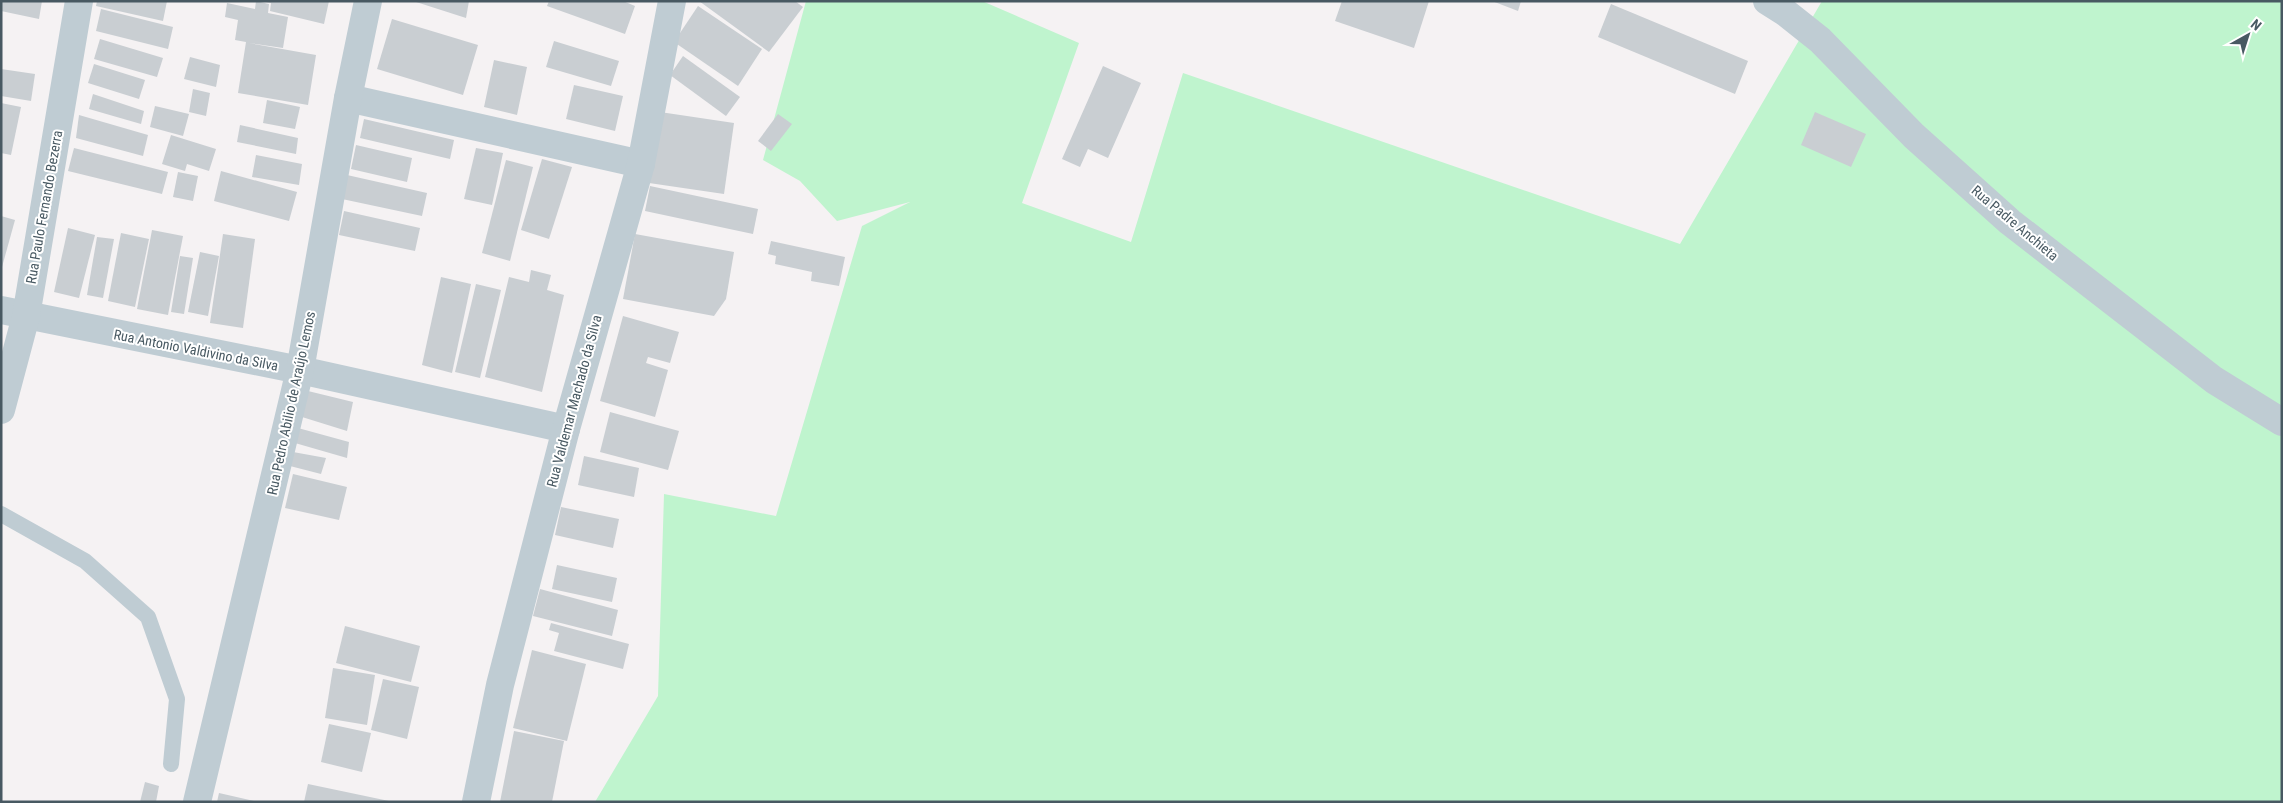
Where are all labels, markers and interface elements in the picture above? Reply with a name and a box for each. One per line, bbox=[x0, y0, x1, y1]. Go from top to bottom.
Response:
north arrow bbox=[2223, 10, 2273, 60]
text: N bbox=[2248, 16, 2265, 34]
street label: Rua Paulo Fernando Bezerra bbox=[23, 129, 65, 285]
street label: Rua Padre Anchieta bbox=[1968, 182, 2062, 264]
street label: Rua Pedro Abilio de Araújo Lemos bbox=[264, 310, 318, 496]
street label: Rua Valdemar Machado da Silva bbox=[543, 313, 605, 489]
street label: Rua Antonio Valdivino da Silva bbox=[112, 326, 280, 374]

